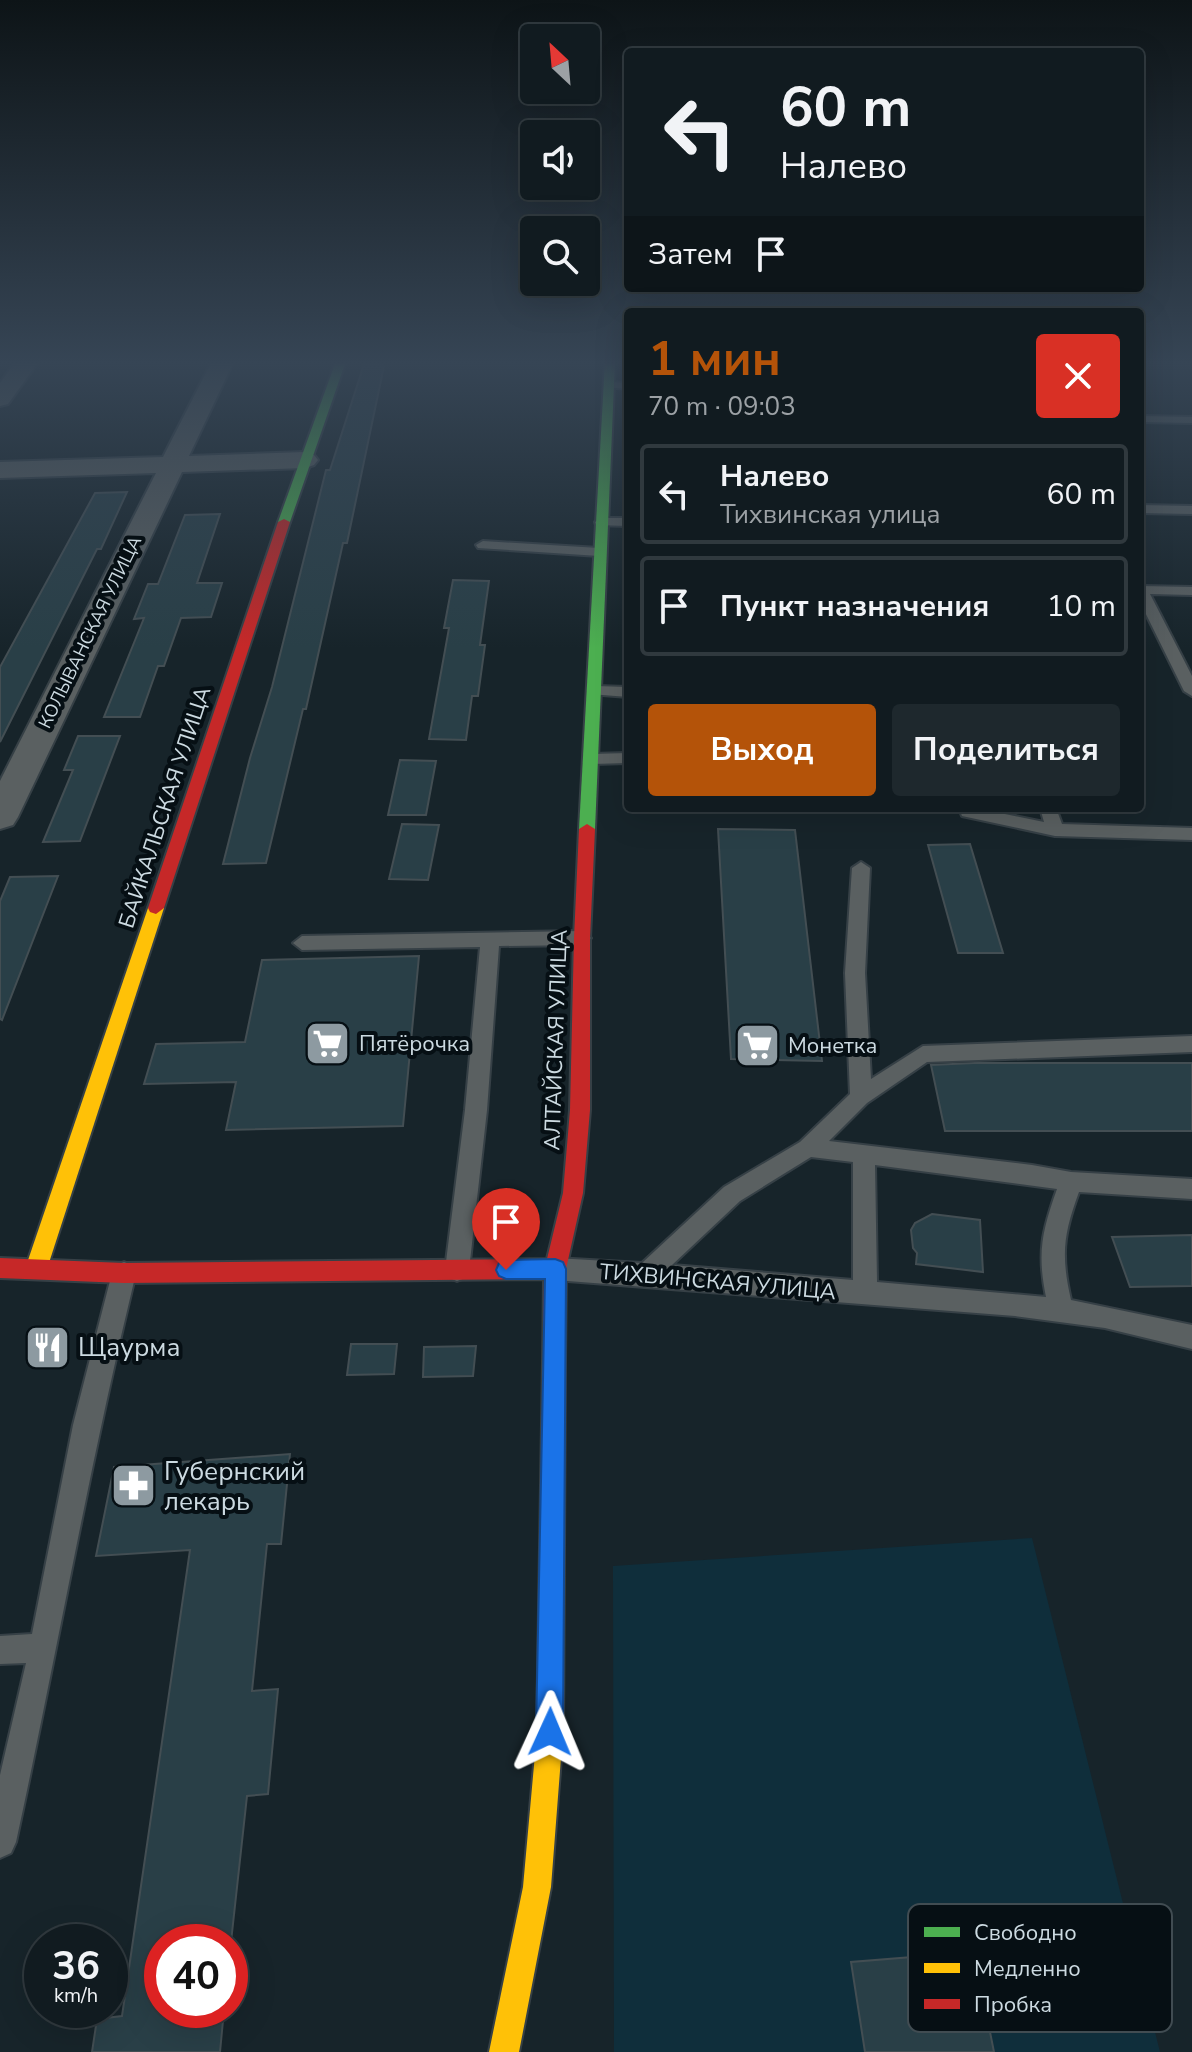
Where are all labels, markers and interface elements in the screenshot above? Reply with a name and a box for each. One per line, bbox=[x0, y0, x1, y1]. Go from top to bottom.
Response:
north arrow bbox=[520, 24, 600, 104]
map controls bbox=[520, 24, 600, 296]
text: 60 m bbox=[780, 69, 911, 146]
icon: left bbox=[648, 80, 752, 184]
button: sound bbox=[520, 120, 600, 200]
text: Налево bbox=[780, 142, 907, 191]
button: search bbox=[520, 216, 600, 296]
icon: arrive bbox=[749, 232, 793, 276]
text: Затем bbox=[648, 234, 733, 275]
text: 1 мин bbox=[648, 326, 781, 392]
button: close bbox=[1036, 334, 1120, 418]
text: 70 m · 09:03 bbox=[648, 389, 796, 424]
text: Налево bbox=[720, 456, 829, 497]
icon: left bbox=[652, 472, 696, 516]
text: 60 m bbox=[1047, 474, 1116, 515]
text: Тихвинская улица bbox=[720, 497, 941, 532]
street label: КОЛЫВАНСКАЯ УЛИЦА bbox=[33, 532, 147, 732]
icon: arrive bbox=[652, 584, 696, 628]
text: Пункт назначения bbox=[720, 586, 989, 627]
text: 10 m bbox=[1047, 586, 1116, 627]
street label: БАЙКАЛЬСКАЯ УЛИЦА bbox=[112, 683, 218, 932]
button: Выход bbox=[648, 704, 876, 796]
button: Поделиться bbox=[892, 704, 1120, 796]
street label: АЛТАЙСКАЯ УЛИЦА bbox=[537, 929, 575, 1151]
supermarket icon: Пятёрочка bbox=[304, 1019, 352, 1067]
supermarket icon: Монетка bbox=[733, 1021, 781, 1069]
place label: Пятёрочка bbox=[359, 1029, 470, 1059]
place label: Монетка bbox=[788, 1031, 877, 1061]
pin bbox=[472, 1188, 540, 1270]
icon: arrive bbox=[484, 1200, 528, 1244]
street label: ТИХВИНСКАЯ УЛИЦА bbox=[599, 1257, 837, 1307]
restaurant icon: Щаурма bbox=[23, 1323, 71, 1371]
place label: Щаурма bbox=[78, 1330, 181, 1365]
place label: Губернский лекарь bbox=[164, 1454, 305, 1519]
pharmacy icon: Губернский лекарь bbox=[109, 1462, 157, 1510]
position arrow bbox=[508, 1690, 592, 1774]
legend bbox=[908, 1904, 1172, 2032]
text: Свободно bbox=[974, 1918, 1077, 1948]
speed limit sign: 40 bbox=[144, 1924, 248, 2028]
text: 36 bbox=[52, 1939, 100, 1993]
text: Медленно bbox=[974, 1954, 1081, 1984]
text: km/h bbox=[54, 1982, 98, 2009]
text: Пробка bbox=[974, 1990, 1052, 2020]

